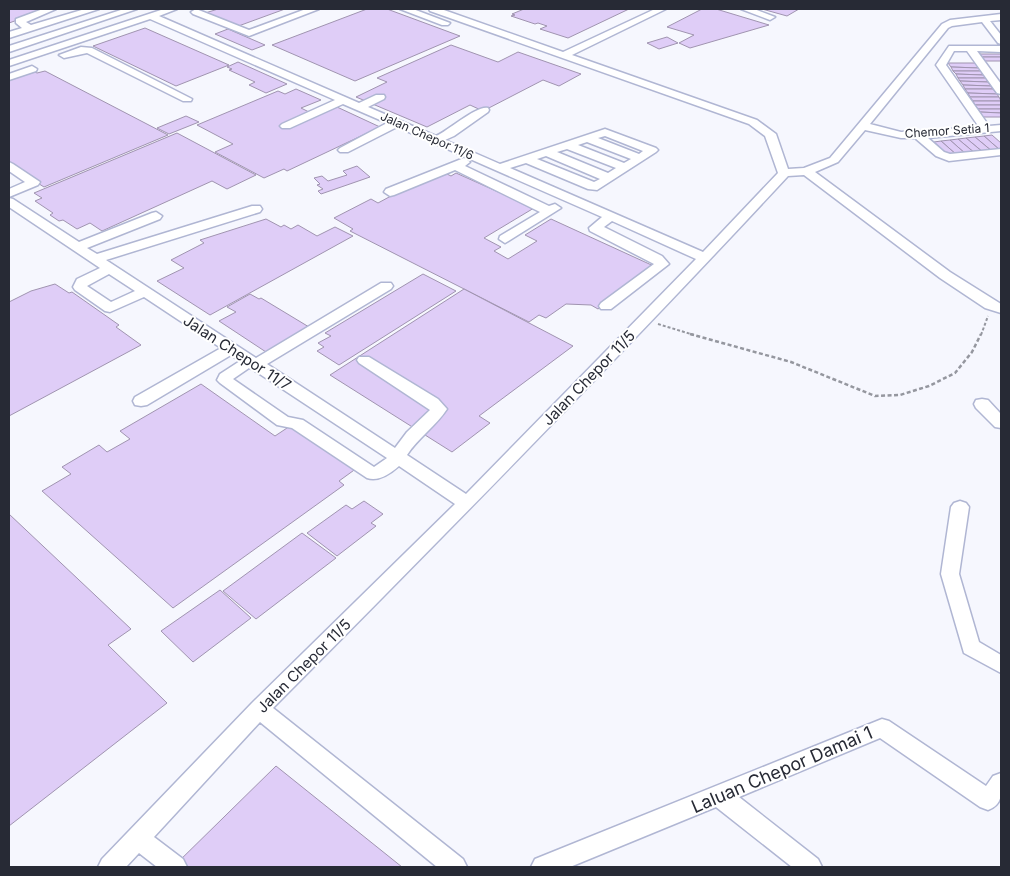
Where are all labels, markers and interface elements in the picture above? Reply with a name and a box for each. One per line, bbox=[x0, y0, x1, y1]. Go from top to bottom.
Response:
street label: Jalan Chepor 11/6 bbox=[378, 108, 476, 163]
street label: Chemor Setia 1 bbox=[904, 120, 990, 141]
street label: Jalan Chepor 11/7 bbox=[180, 311, 295, 395]
street label: Jalan Chepor 11/5 bbox=[538, 326, 639, 429]
street label: Jalan Chepor 11/5 bbox=[253, 615, 355, 717]
street label: Laluan Chepor Damai 1 bbox=[688, 722, 876, 817]

